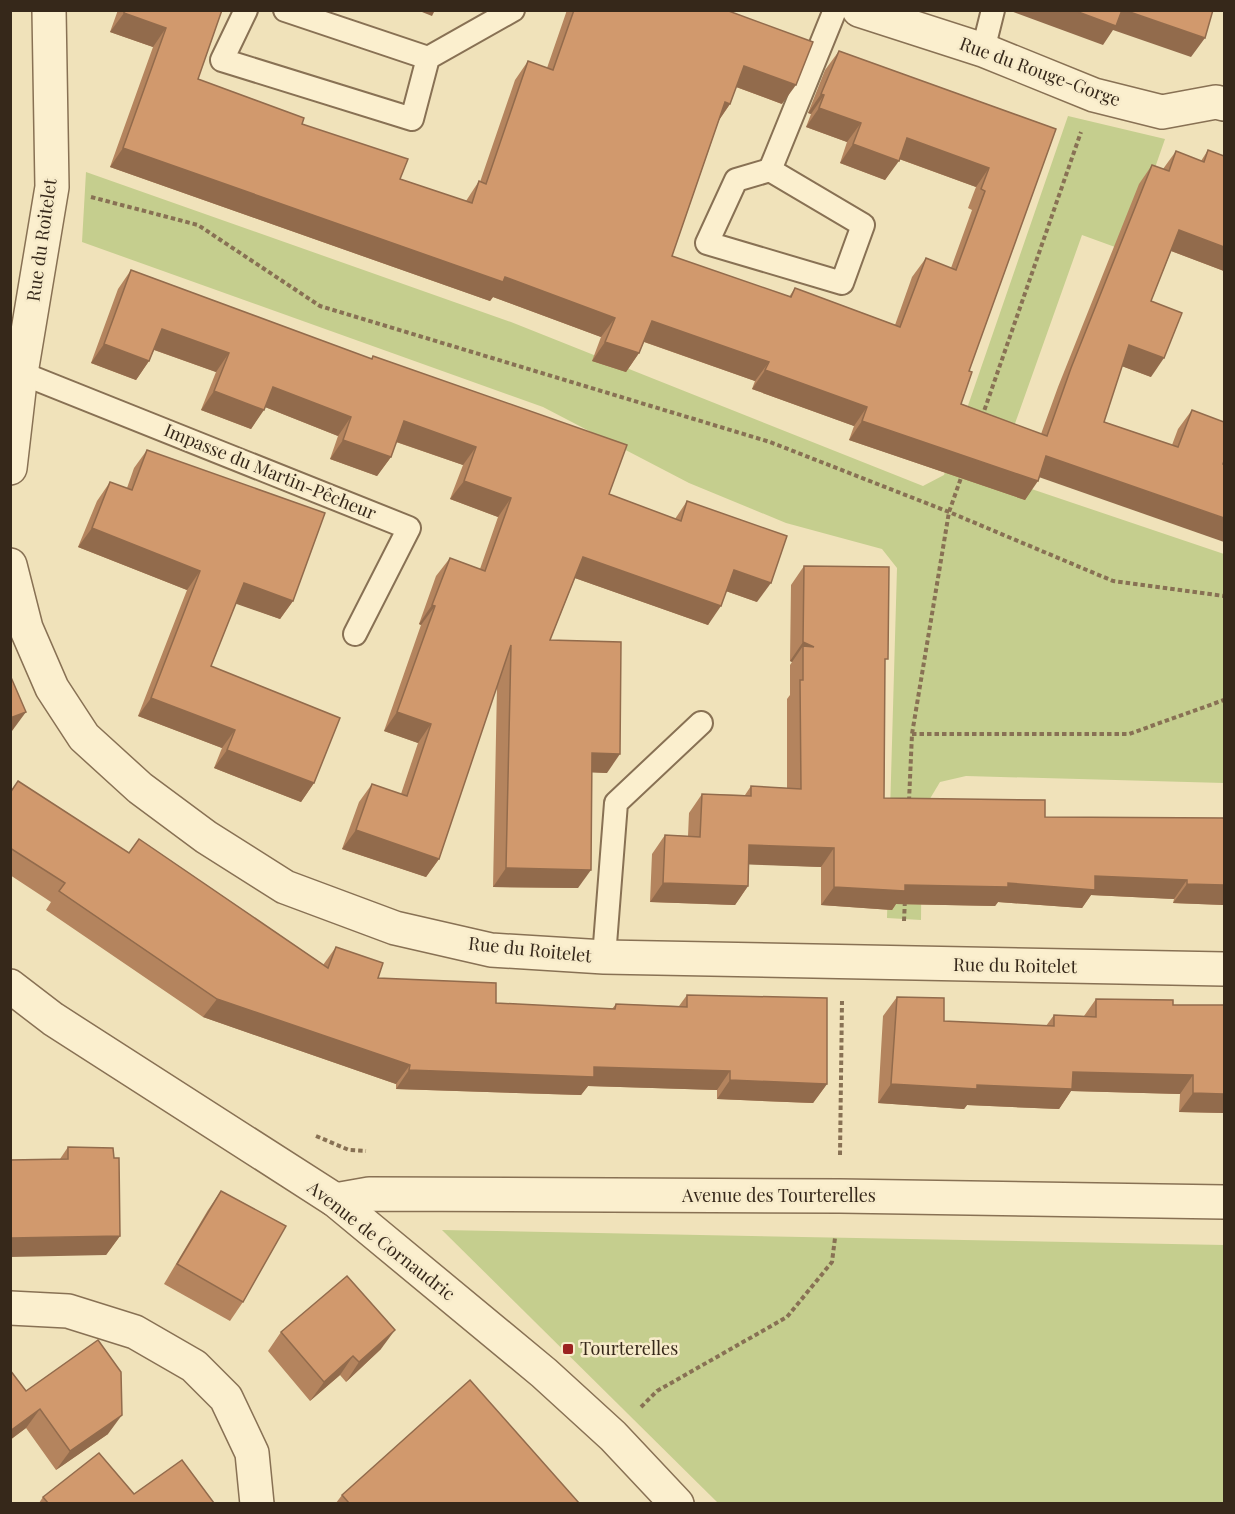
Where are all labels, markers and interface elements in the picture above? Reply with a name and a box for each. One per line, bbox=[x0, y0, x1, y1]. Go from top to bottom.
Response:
street label: Rue du Rouge-Gorge bbox=[957, 31, 1124, 111]
street label: Rue du Roitelet bbox=[21, 176, 62, 303]
street label: Impasse du Martin-Pêcheur bbox=[161, 417, 380, 525]
street label: Rue du Roitelet bbox=[467, 931, 594, 967]
street label: Rue du Roitelet bbox=[953, 952, 1078, 978]
street label: Avenue de Cornaudric bbox=[302, 1174, 460, 1305]
street label: Avenue des Tourterelles bbox=[681, 1183, 876, 1207]
place label: Tourterelles bbox=[580, 1336, 678, 1360]
marker: Tourterelles bbox=[561, 1342, 575, 1356]

